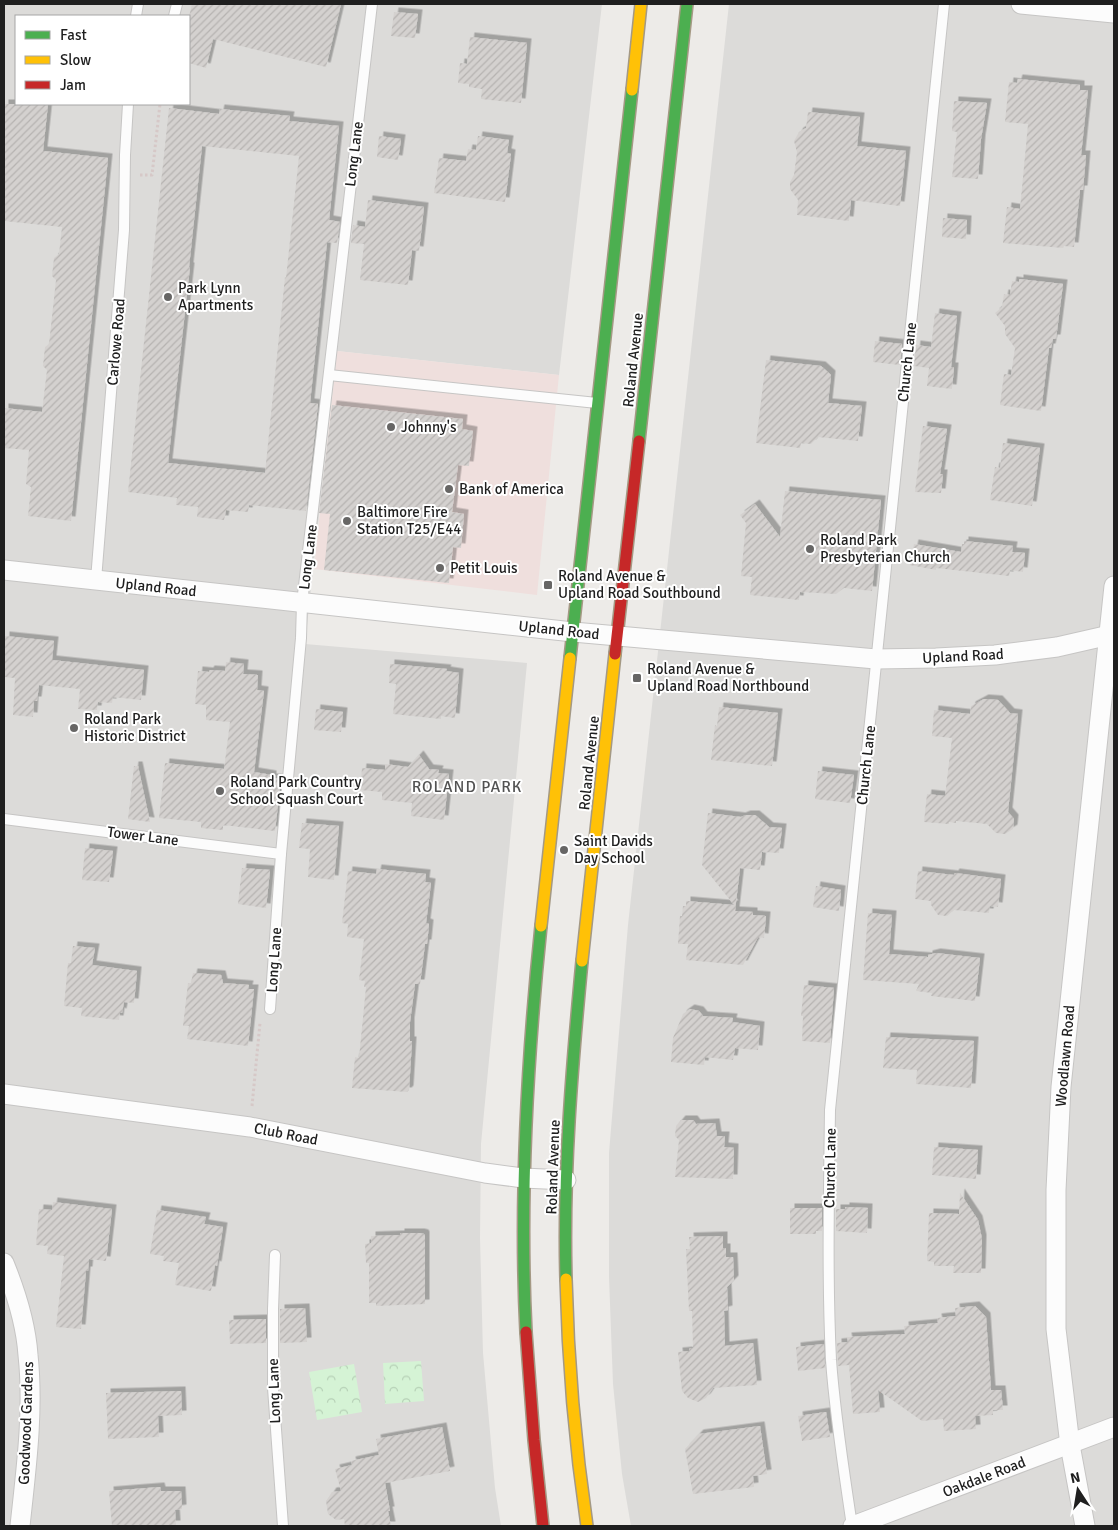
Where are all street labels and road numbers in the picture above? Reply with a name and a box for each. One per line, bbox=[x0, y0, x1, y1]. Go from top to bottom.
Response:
street label: Long Lane bbox=[341, 120, 367, 188]
street label: Carlowe Road bbox=[103, 298, 129, 386]
street label: Roland Avenue bbox=[619, 312, 647, 408]
street label: Church Lane bbox=[894, 321, 920, 403]
street label: Long Lane bbox=[295, 523, 321, 591]
street label: Upland Road bbox=[115, 574, 198, 600]
street label: Upland Road bbox=[518, 617, 601, 643]
street label: Upland Road bbox=[922, 645, 1004, 667]
street label: Roland Avenue bbox=[575, 715, 603, 811]
street label: Church Lane bbox=[853, 724, 879, 806]
street label: Tower Lane bbox=[106, 823, 180, 849]
street label: Long Lane bbox=[263, 927, 285, 993]
street label: Woodlawn Road bbox=[1052, 1004, 1078, 1108]
street label: Club Road bbox=[252, 1119, 320, 1149]
street label: Roland Avenue bbox=[542, 1119, 564, 1215]
street label: Church Lane bbox=[820, 1128, 840, 1208]
street label: Long Lane bbox=[264, 1358, 284, 1424]
street label: Goodwood Gardens bbox=[15, 1361, 37, 1485]
street label: Oakdale Road bbox=[940, 1453, 1028, 1501]

